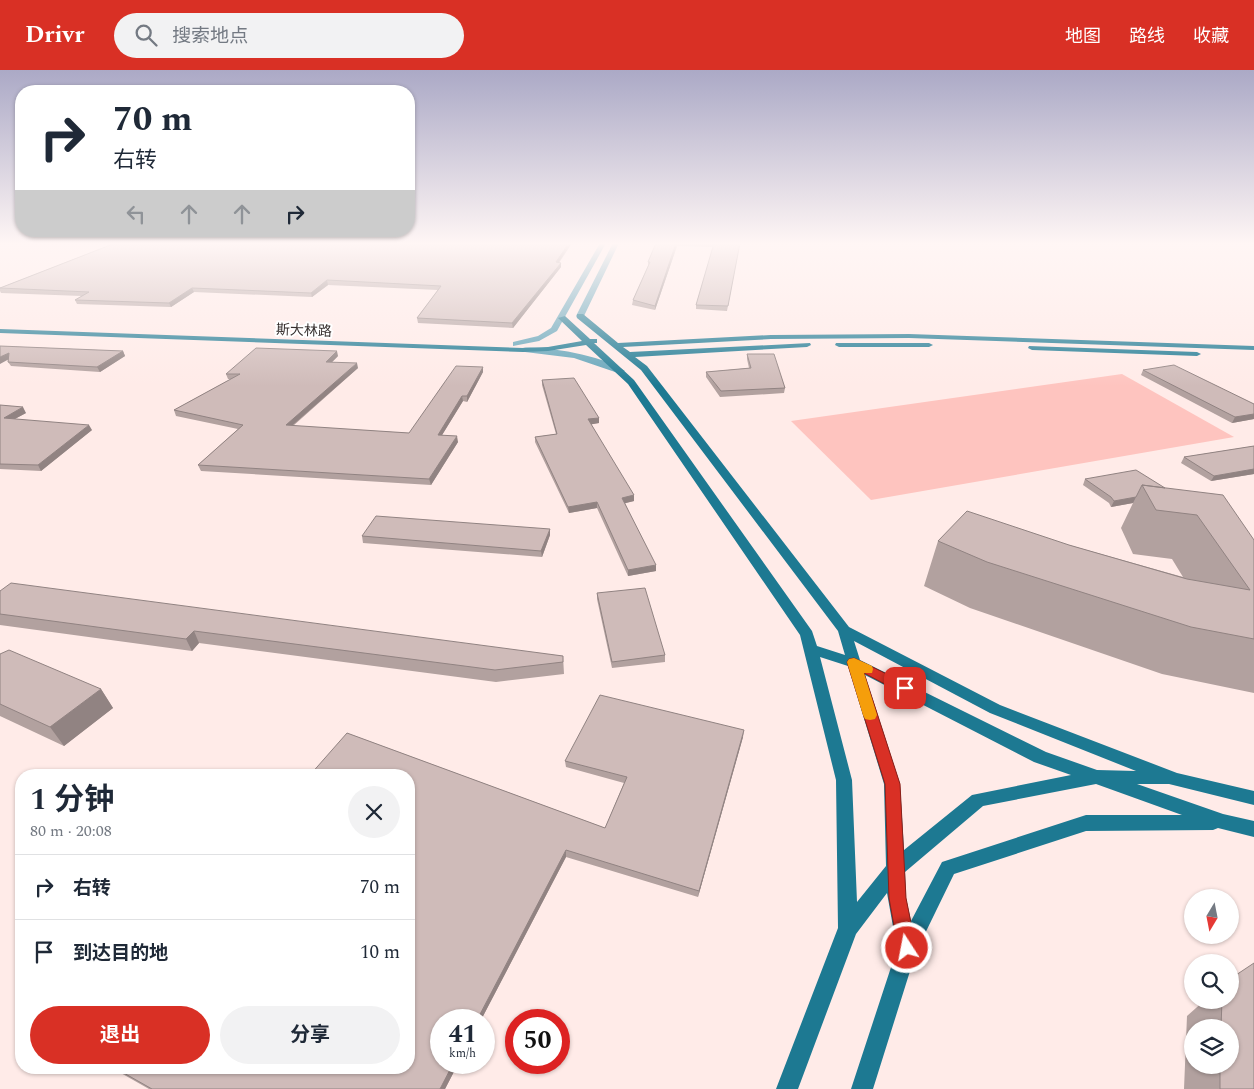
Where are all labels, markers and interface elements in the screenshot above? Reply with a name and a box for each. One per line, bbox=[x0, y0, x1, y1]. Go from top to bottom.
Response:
search box bbox=[114, 13, 464, 58]
text: Drivr bbox=[25, 17, 84, 53]
icon: search bbox=[132, 21, 160, 49]
text: 搜索地点 bbox=[172, 22, 248, 51]
text: 地图 bbox=[1065, 23, 1101, 50]
text: 路线 bbox=[1129, 23, 1165, 50]
text: 收藏 bbox=[1193, 23, 1229, 50]
text: 70 m bbox=[113, 93, 193, 146]
icon: right bbox=[30, 105, 95, 170]
text: 右转 bbox=[113, 144, 157, 177]
icon: left bbox=[122, 200, 150, 228]
icon: ahead bbox=[175, 200, 203, 228]
icon: ahead bbox=[228, 200, 256, 228]
icon: right bbox=[281, 200, 309, 228]
street label: 斯大林路 bbox=[276, 319, 332, 342]
pin bbox=[884, 667, 926, 709]
icon: arrive bbox=[891, 674, 919, 702]
text: 1 分钟 bbox=[30, 777, 114, 823]
button: close bbox=[348, 786, 400, 838]
text: 80 m · 20:08 bbox=[30, 819, 112, 843]
icon: right bbox=[30, 873, 58, 901]
text: 70 m bbox=[360, 873, 400, 902]
text: 右转 bbox=[73, 874, 111, 903]
north arrow bbox=[1184, 889, 1239, 944]
map controls bbox=[1184, 889, 1239, 1074]
position arrow bbox=[880, 921, 932, 973]
icon: arrive bbox=[30, 938, 58, 966]
text: 10 m bbox=[360, 938, 400, 967]
text: 到达目的地 bbox=[73, 939, 168, 968]
button: search bbox=[1184, 954, 1239, 1009]
button: 退出 bbox=[30, 1006, 210, 1064]
button: 分享 bbox=[220, 1006, 400, 1064]
speed limit sign: 50 bbox=[505, 1009, 570, 1074]
text: 41 bbox=[448, 1016, 477, 1054]
button: layers bbox=[1184, 1019, 1239, 1074]
text: km/h bbox=[449, 1044, 476, 1063]

